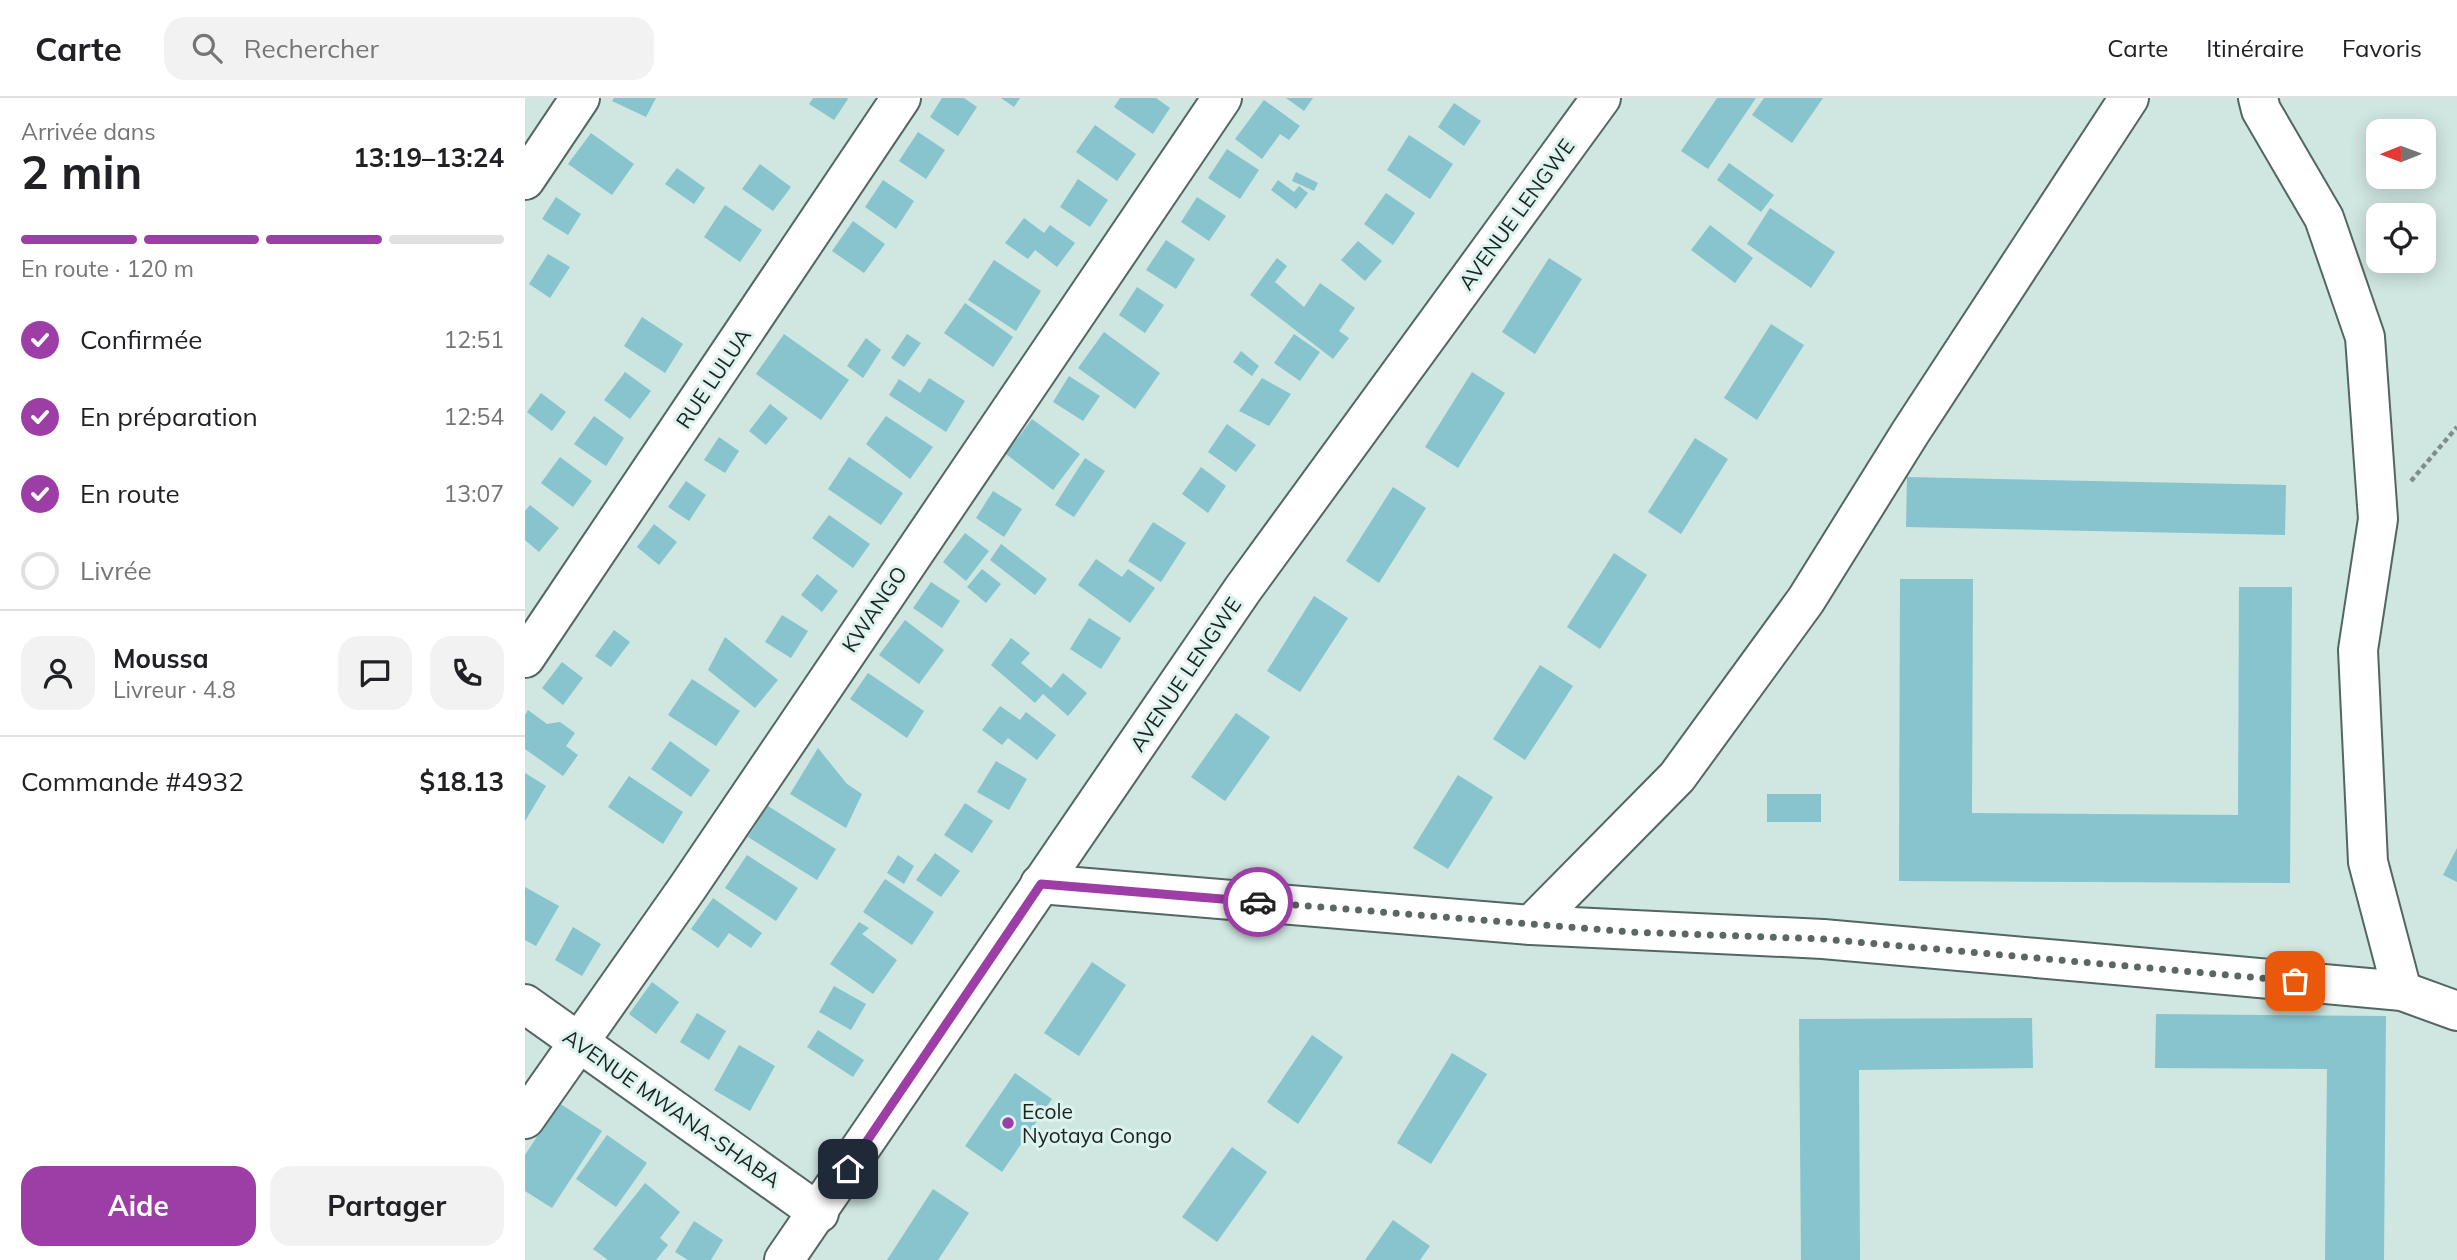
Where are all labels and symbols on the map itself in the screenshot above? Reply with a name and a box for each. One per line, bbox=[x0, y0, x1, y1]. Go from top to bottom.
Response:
north arrow bbox=[2366, 119, 2436, 189]
street label: AVENUE LENGWE bbox=[1452, 133, 1580, 295]
street label: RUE LULUA bbox=[670, 322, 756, 433]
street label: KWANGO bbox=[836, 561, 912, 657]
street label: AVENUE LENGWE bbox=[1124, 592, 1246, 756]
courier bbox=[1223, 867, 1293, 937]
pin bbox=[2265, 951, 2325, 1011]
street label: AVENUE MWANA-SHABA bbox=[558, 1023, 786, 1193]
place label: Ecole Nyotaya Congo bbox=[1022, 1098, 1172, 1148]
marker: Ecole Nyotaya Congo bbox=[1000, 1115, 1016, 1131]
pin bbox=[818, 1139, 878, 1199]

